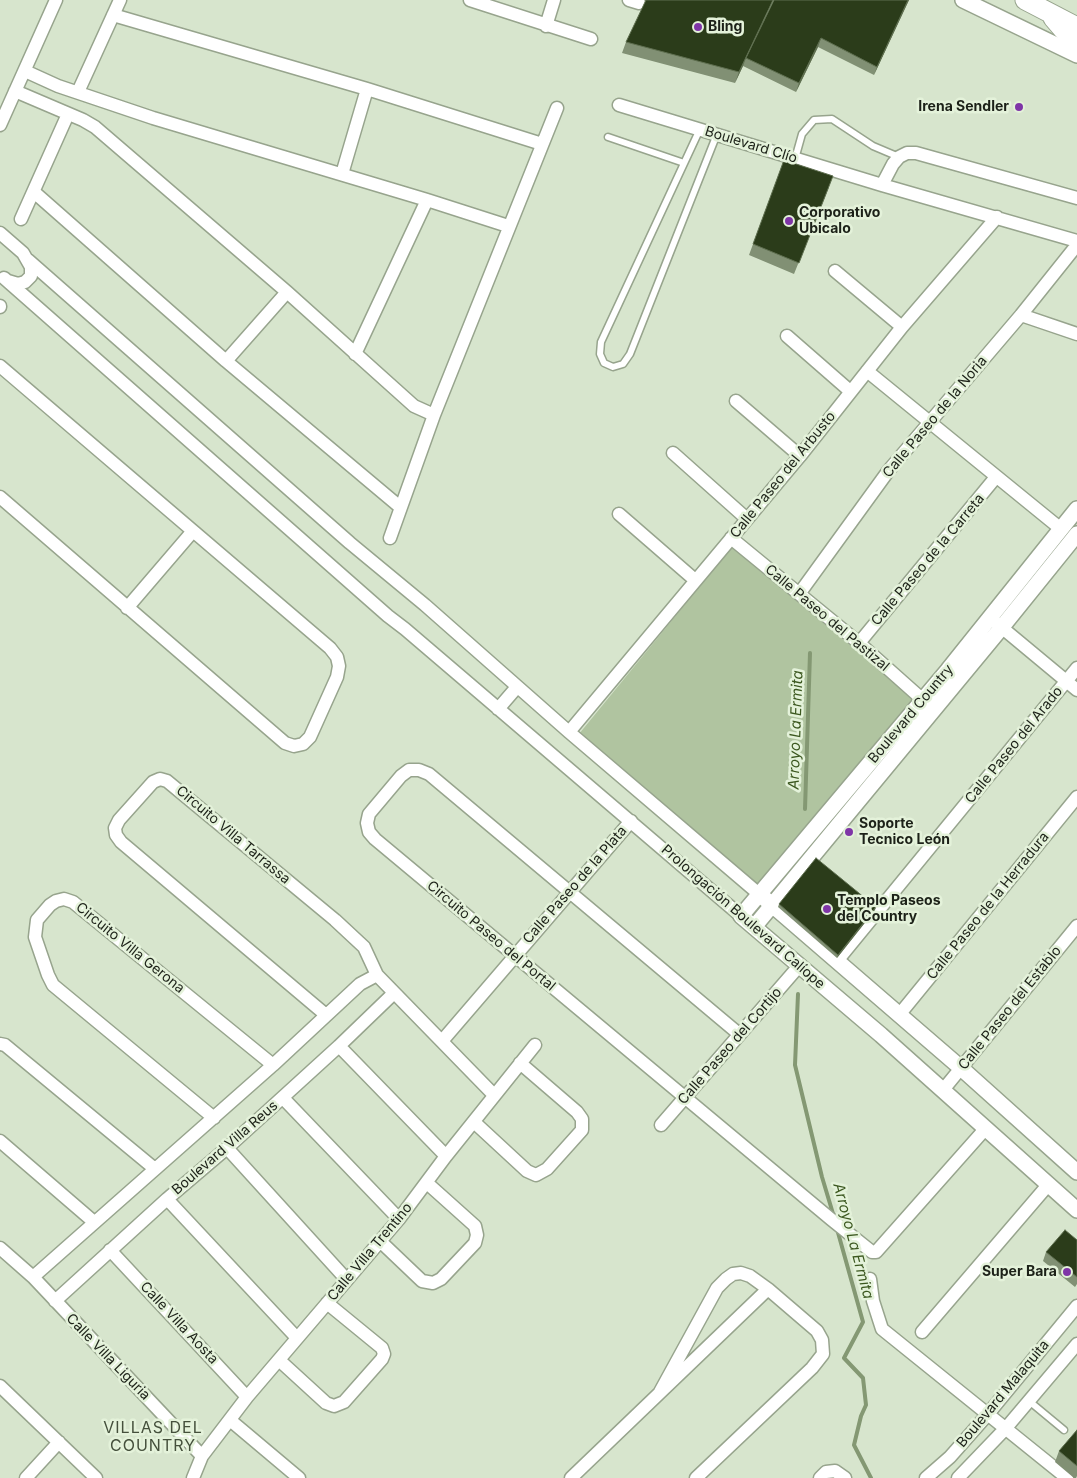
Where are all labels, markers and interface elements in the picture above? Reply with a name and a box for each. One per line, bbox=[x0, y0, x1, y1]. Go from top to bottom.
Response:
place label: Bling bbox=[708, 19, 742, 35]
marker: Bling bbox=[692, 21, 704, 33]
place label: Irena Sendler bbox=[918, 99, 1009, 115]
marker: Irena Sendler bbox=[1013, 101, 1025, 113]
street label: Boulevard Clío bbox=[703, 123, 799, 167]
place label: Corporativo Ubicalo bbox=[799, 205, 880, 238]
marker: Corporativo Ubicalo bbox=[783, 215, 795, 227]
street label: Calle Paseo de la Noria bbox=[879, 353, 991, 481]
street label: Calle Paseo del Arbusto bbox=[727, 408, 839, 542]
street label: Calle Paseo de la Carreta bbox=[868, 491, 988, 629]
street label: Calle Paseo del Pastizal bbox=[762, 561, 892, 675]
street label: Boulevard Country bbox=[865, 661, 957, 767]
water label: Arroyo La Ermita bbox=[785, 670, 807, 790]
street label: Calle Paseo del Arado bbox=[962, 683, 1066, 807]
street label: Circuito Villa Tarrassa bbox=[172, 782, 294, 888]
place label: Soporte Tecnico León bbox=[859, 816, 950, 849]
street label: Calle Paseo de la Plata bbox=[519, 823, 631, 947]
marker: Soporte Tecnico León bbox=[843, 826, 855, 838]
street label: Calle Paseo de la Herradura bbox=[923, 829, 1053, 983]
street label: Prolongación Boulevard Calíope bbox=[658, 841, 828, 993]
street label: Circuito Paseo del Portal bbox=[423, 877, 559, 995]
place label: Templo Paseos del Country bbox=[837, 893, 941, 926]
street label: Circuito Villa Gerona bbox=[72, 899, 188, 997]
marker: Templo Paseos del Country bbox=[821, 903, 833, 915]
street label: Calle Paseo del Establo bbox=[955, 943, 1065, 1073]
street label: Calle Paseo del Cortijo bbox=[675, 984, 785, 1108]
street label: Boulevard Villa Reus bbox=[169, 1098, 281, 1198]
water label: Arroyo La Ermita bbox=[829, 1181, 877, 1301]
street label: Calle Villa Trentino bbox=[324, 1200, 416, 1304]
place label: Super Bara bbox=[982, 1264, 1057, 1280]
marker: Super Bara bbox=[1061, 1266, 1073, 1278]
street label: Calle Villa Aosta bbox=[137, 1278, 221, 1368]
street label: Calle Villa Liguria bbox=[63, 1310, 153, 1404]
street label: Boulevard Malaquita bbox=[953, 1337, 1053, 1451]
district label: VILLAS DEL COUNTRY bbox=[102, 1418, 204, 1456]

